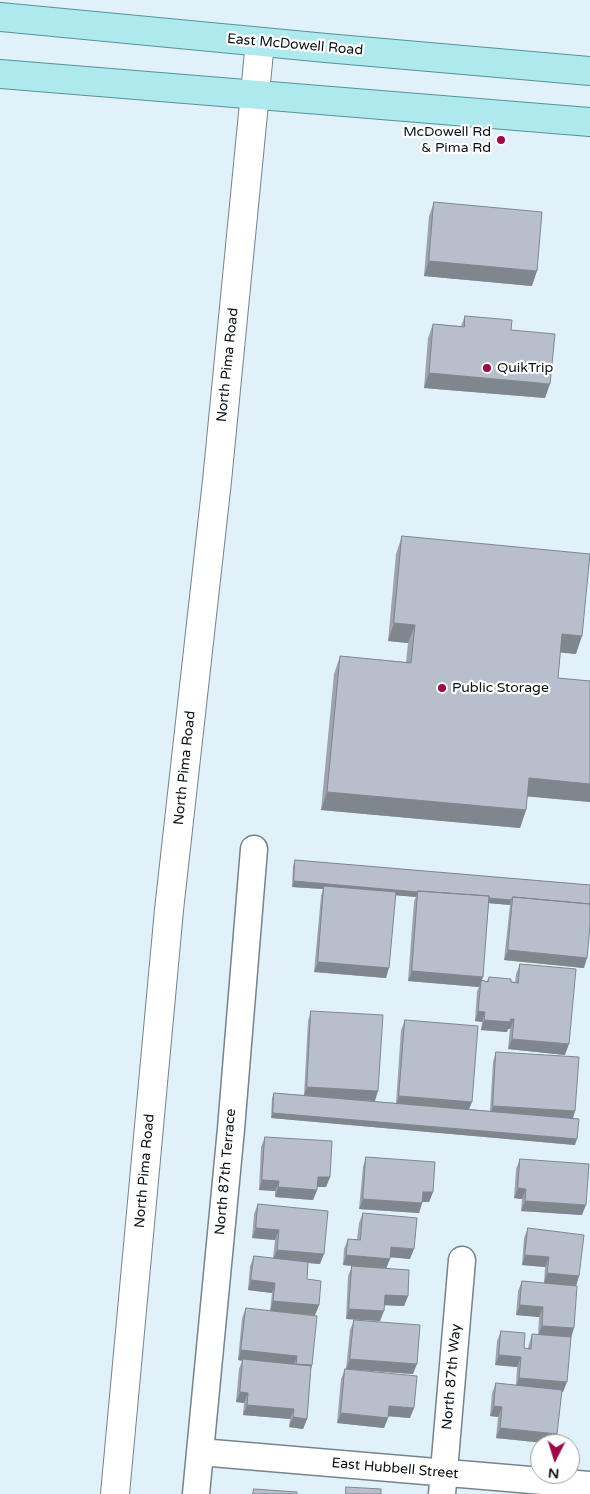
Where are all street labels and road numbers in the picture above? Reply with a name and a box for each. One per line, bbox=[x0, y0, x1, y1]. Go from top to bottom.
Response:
street label: East McDowell Road bbox=[226, 31, 364, 59]
street label: North Pima Road bbox=[214, 307, 242, 423]
street label: North Pima Road bbox=[171, 710, 199, 826]
street label: North 87th Terrace bbox=[212, 1108, 240, 1236]
street label: North Pima Road bbox=[132, 1113, 158, 1229]
street label: North 87th Way bbox=[439, 1323, 465, 1431]
street label: East Hubbell Street bbox=[331, 1455, 459, 1483]

